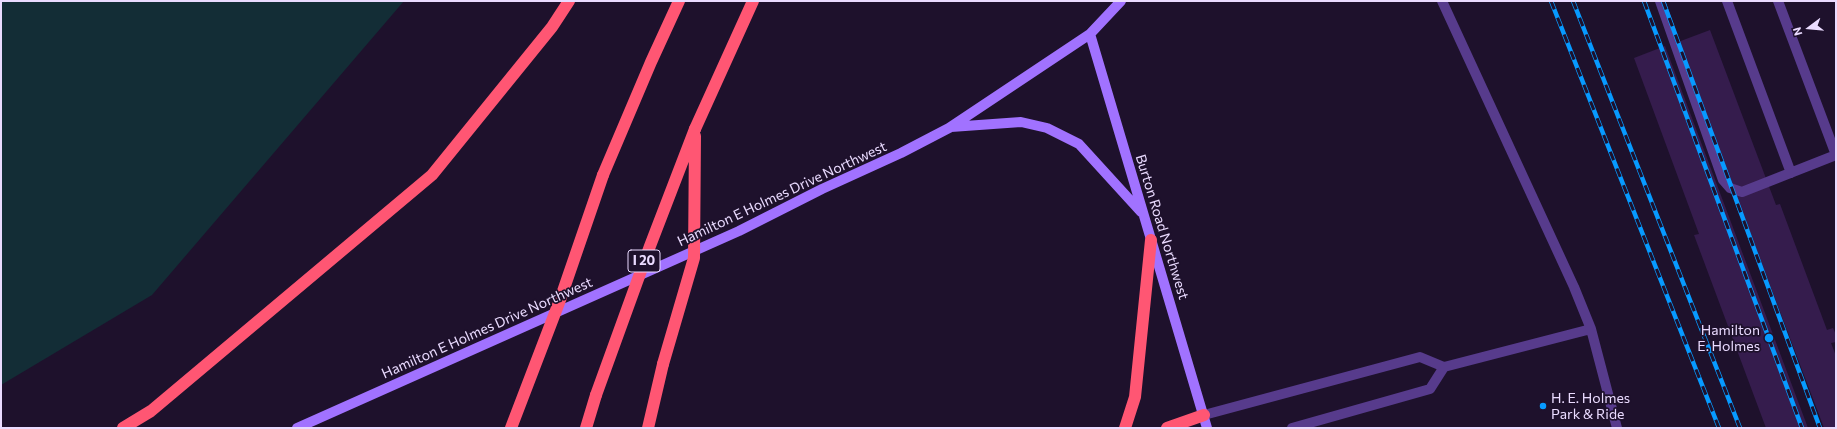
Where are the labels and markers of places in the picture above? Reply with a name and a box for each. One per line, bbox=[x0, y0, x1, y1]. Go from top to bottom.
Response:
place label: Hamilton E. Holmes bbox=[1697, 322, 1760, 354]
marker: Hamilton E. Holmes bbox=[1763, 332, 1775, 344]
place label: H. E. Holmes Park & Ride bbox=[1551, 390, 1630, 422]
marker: H. E. Holmes Park & Ride bbox=[1538, 401, 1548, 411]

